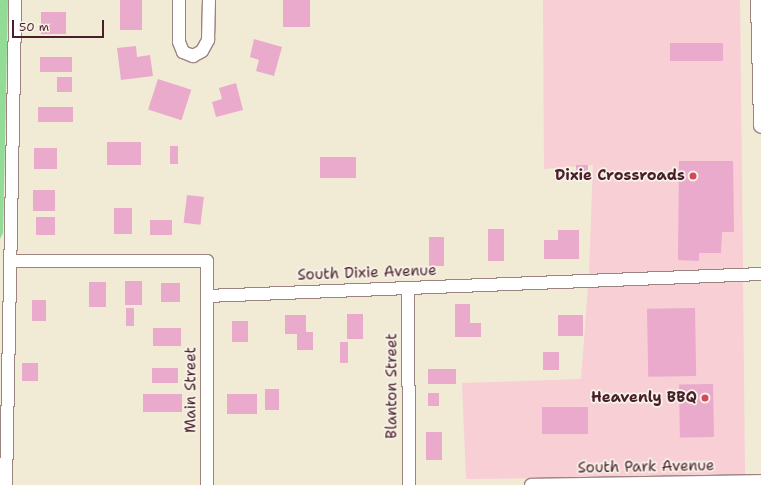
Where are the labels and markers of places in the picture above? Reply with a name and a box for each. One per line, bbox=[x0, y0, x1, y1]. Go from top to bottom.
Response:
place label: Dixie Crossroads bbox=[555, 167, 685, 185]
marker: Dixie Crossroads bbox=[688, 171, 698, 181]
place label: Heavenly BBQ bbox=[591, 389, 697, 407]
marker: Heavenly BBQ bbox=[700, 393, 710, 403]

